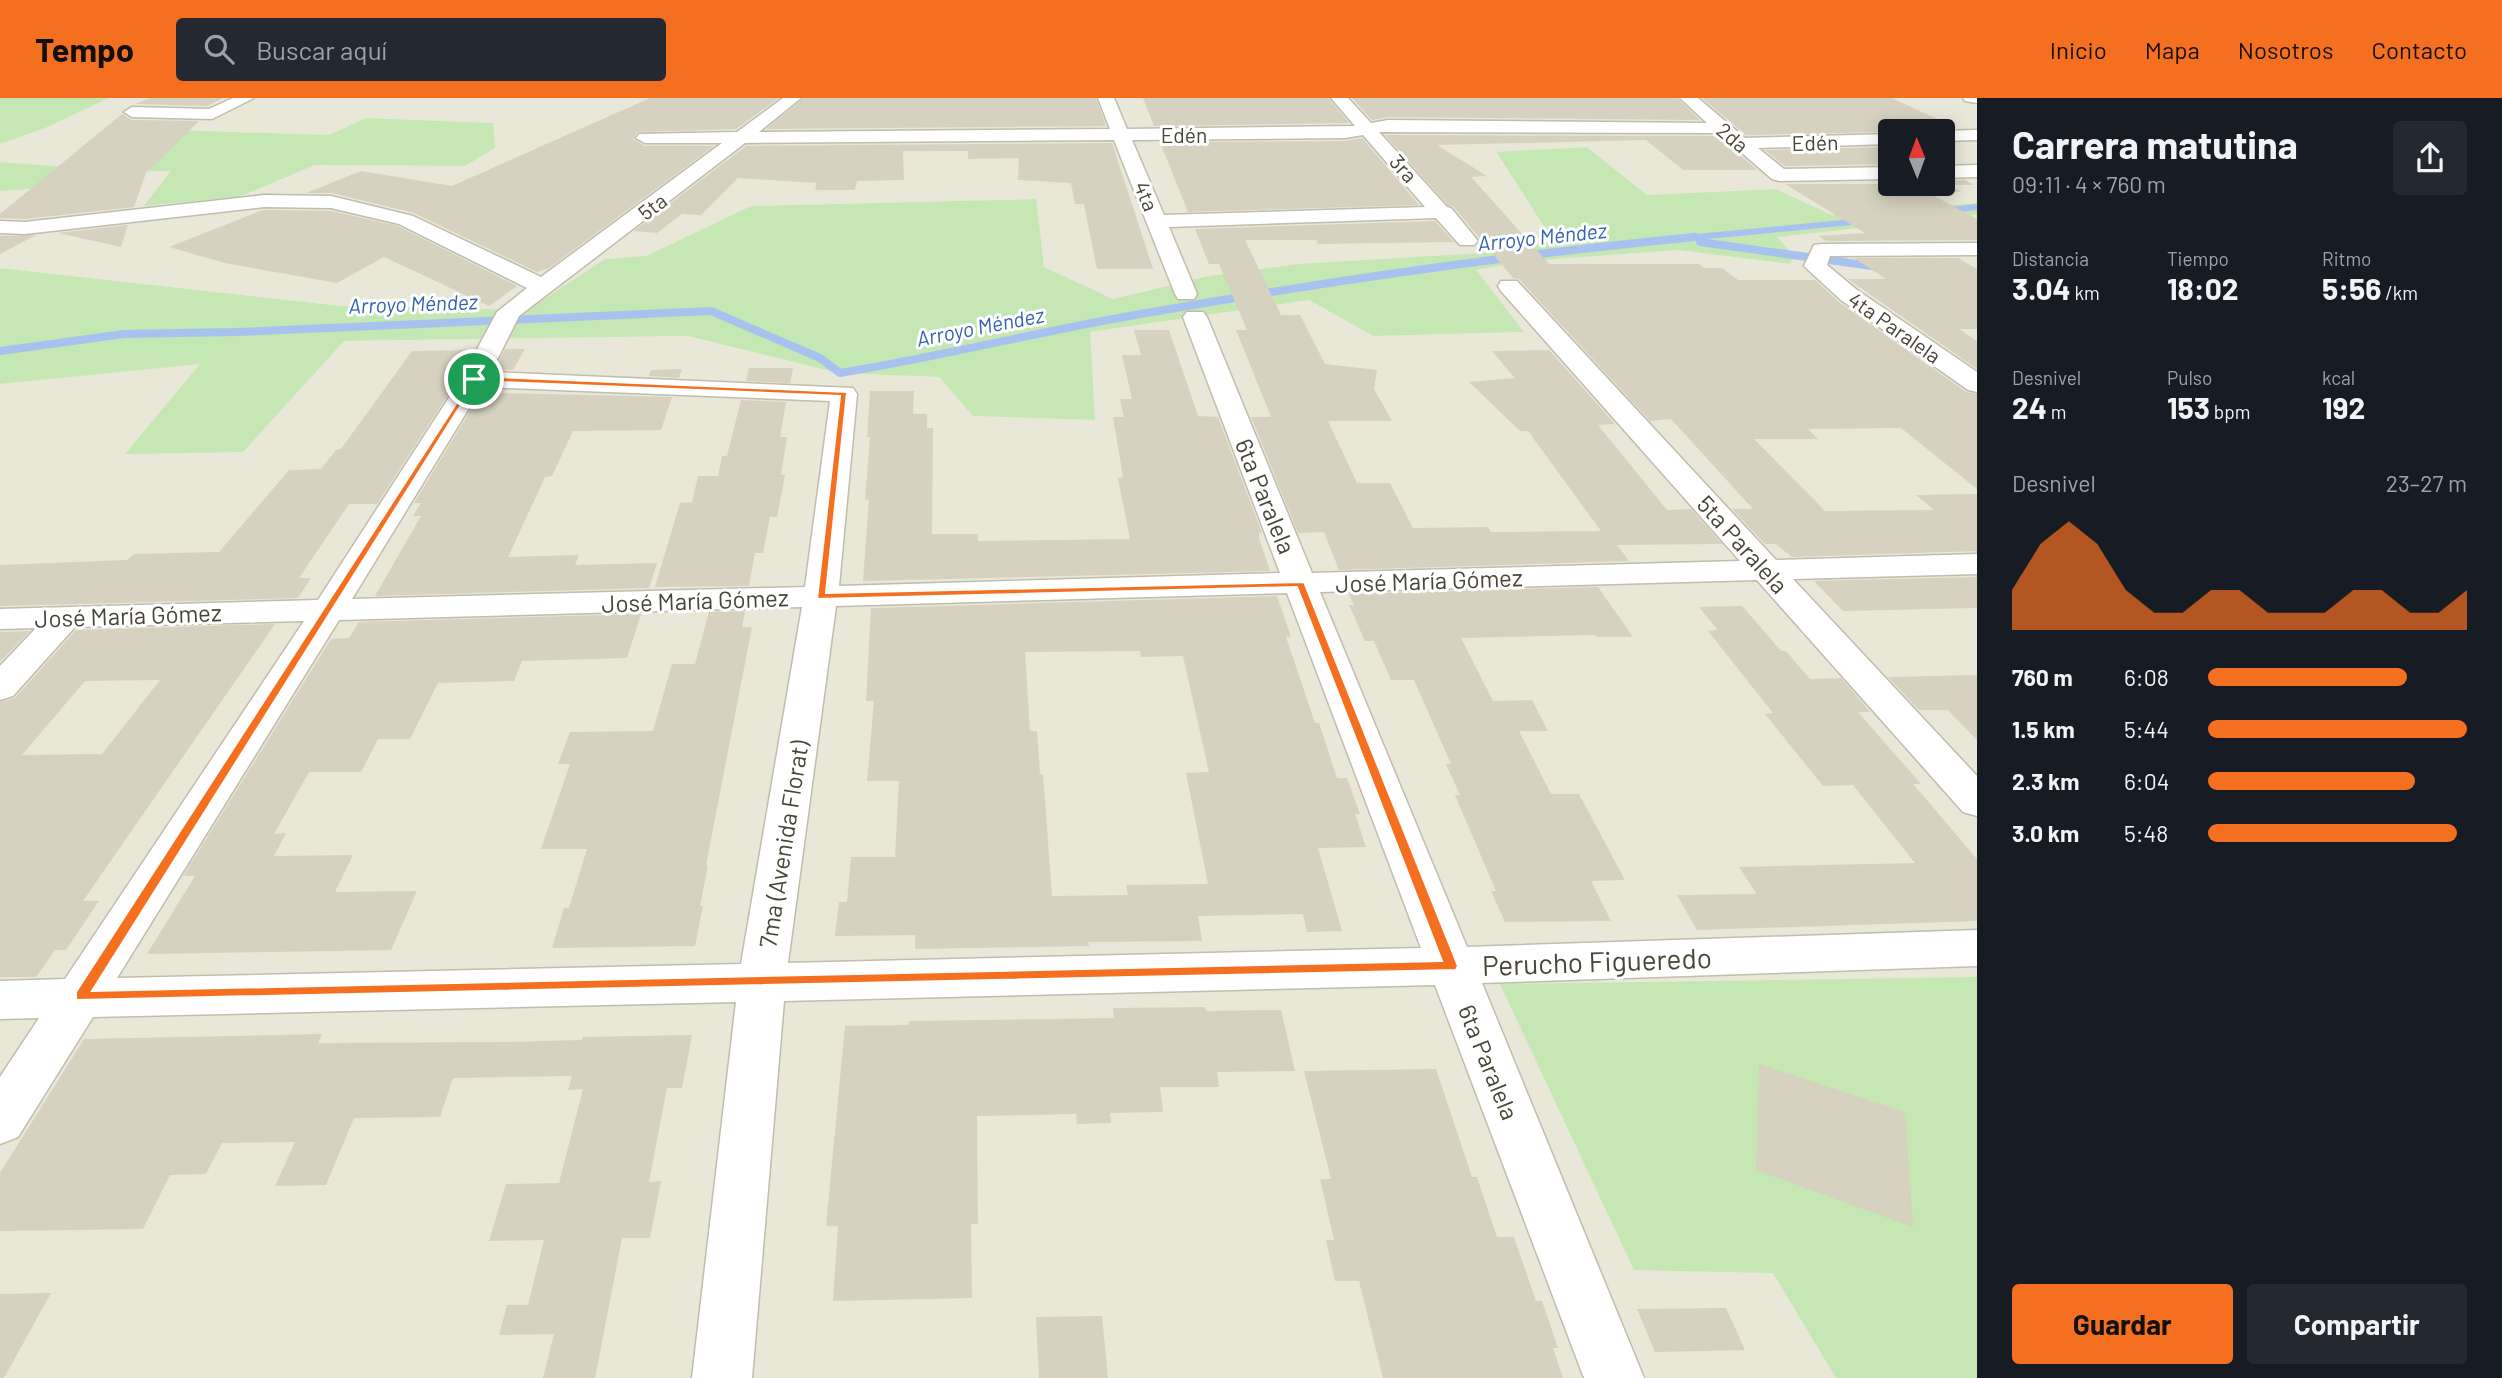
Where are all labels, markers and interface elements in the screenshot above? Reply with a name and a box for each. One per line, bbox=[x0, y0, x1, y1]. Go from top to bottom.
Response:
search box bbox=[176, 18, 666, 81]
text: Tempo bbox=[35, 29, 134, 69]
icon: search bbox=[200, 30, 238, 68]
text: Buscar aquí bbox=[256, 34, 387, 65]
text: Inicio bbox=[2050, 35, 2107, 64]
text: Mapa bbox=[2145, 35, 2200, 64]
text: Nosotros bbox=[2238, 35, 2334, 64]
text: Contacto bbox=[2372, 35, 2467, 64]
street label: 2da bbox=[1712, 117, 1754, 157]
north arrow bbox=[1878, 119, 1955, 196]
map controls bbox=[1878, 119, 1955, 196]
text: Carrera matutina bbox=[2012, 121, 2298, 167]
button: share bbox=[2393, 121, 2467, 195]
street label: Edén bbox=[1161, 122, 1207, 147]
street label: Edén bbox=[1791, 129, 1839, 155]
street label: 3ra bbox=[1385, 149, 1423, 187]
text: 09:11 · 4 × 760 m bbox=[2012, 170, 2166, 198]
street label: 4ta bbox=[1130, 177, 1164, 215]
street label: 5ta bbox=[633, 187, 671, 225]
water label: Arroyo Méndez bbox=[1476, 217, 1609, 255]
text: Distancia bbox=[2012, 247, 2089, 270]
text: Tiempo bbox=[2167, 247, 2229, 270]
text: Ritmo bbox=[2322, 247, 2371, 270]
text: 3.04 bbox=[2012, 270, 2071, 306]
text: 18:02 bbox=[2167, 270, 2239, 306]
text: 5:56 bbox=[2322, 270, 2381, 306]
text: km bbox=[2071, 281, 2100, 304]
text: /km bbox=[2381, 281, 2418, 304]
street label: 4ta Paralela bbox=[1844, 286, 1946, 368]
water label: Arroyo Méndez bbox=[348, 288, 479, 318]
water label: Arroyo Méndez bbox=[914, 301, 1047, 351]
pin bbox=[444, 349, 504, 409]
icon: arrive bbox=[455, 360, 493, 398]
text: Desnivel bbox=[2012, 366, 2081, 389]
text: Pulso bbox=[2167, 366, 2212, 389]
text: kcal bbox=[2322, 366, 2355, 389]
text: 24 bbox=[2012, 389, 2047, 425]
text: 153 bbox=[2167, 389, 2210, 425]
text: 192 bbox=[2322, 389, 2365, 425]
text: m bbox=[2047, 400, 2066, 423]
text: bpm bbox=[2210, 400, 2250, 423]
street label: 6ta Paralela bbox=[1230, 434, 1302, 558]
text: Desnivel bbox=[2012, 469, 2096, 497]
text: 23–27 m bbox=[2386, 469, 2467, 497]
street label: 5ta Paralela bbox=[1692, 489, 1794, 599]
street label: José María Gómez bbox=[1335, 562, 1523, 598]
street label: José María Gómez bbox=[601, 582, 789, 618]
street label: José María Gómez bbox=[34, 597, 222, 633]
text: 760 m bbox=[2012, 663, 2073, 691]
text: 6:08 bbox=[2124, 663, 2169, 691]
text: 1.5 km bbox=[2012, 715, 2075, 743]
text: 5:44 bbox=[2124, 715, 2169, 743]
street label: 7ma (Avenida Florat) bbox=[752, 738, 814, 950]
text: 2.3 km bbox=[2012, 767, 2080, 795]
text: 6:04 bbox=[2124, 767, 2169, 795]
text: 3.0 km bbox=[2012, 819, 2079, 847]
text: 5:48 bbox=[2124, 819, 2168, 847]
street label: Perucho Figueredo bbox=[1481, 940, 1713, 982]
street label: 6ta Paralela bbox=[1453, 1000, 1525, 1124]
button: Guardar bbox=[2012, 1284, 2233, 1364]
button: Compartir bbox=[2247, 1284, 2467, 1364]

